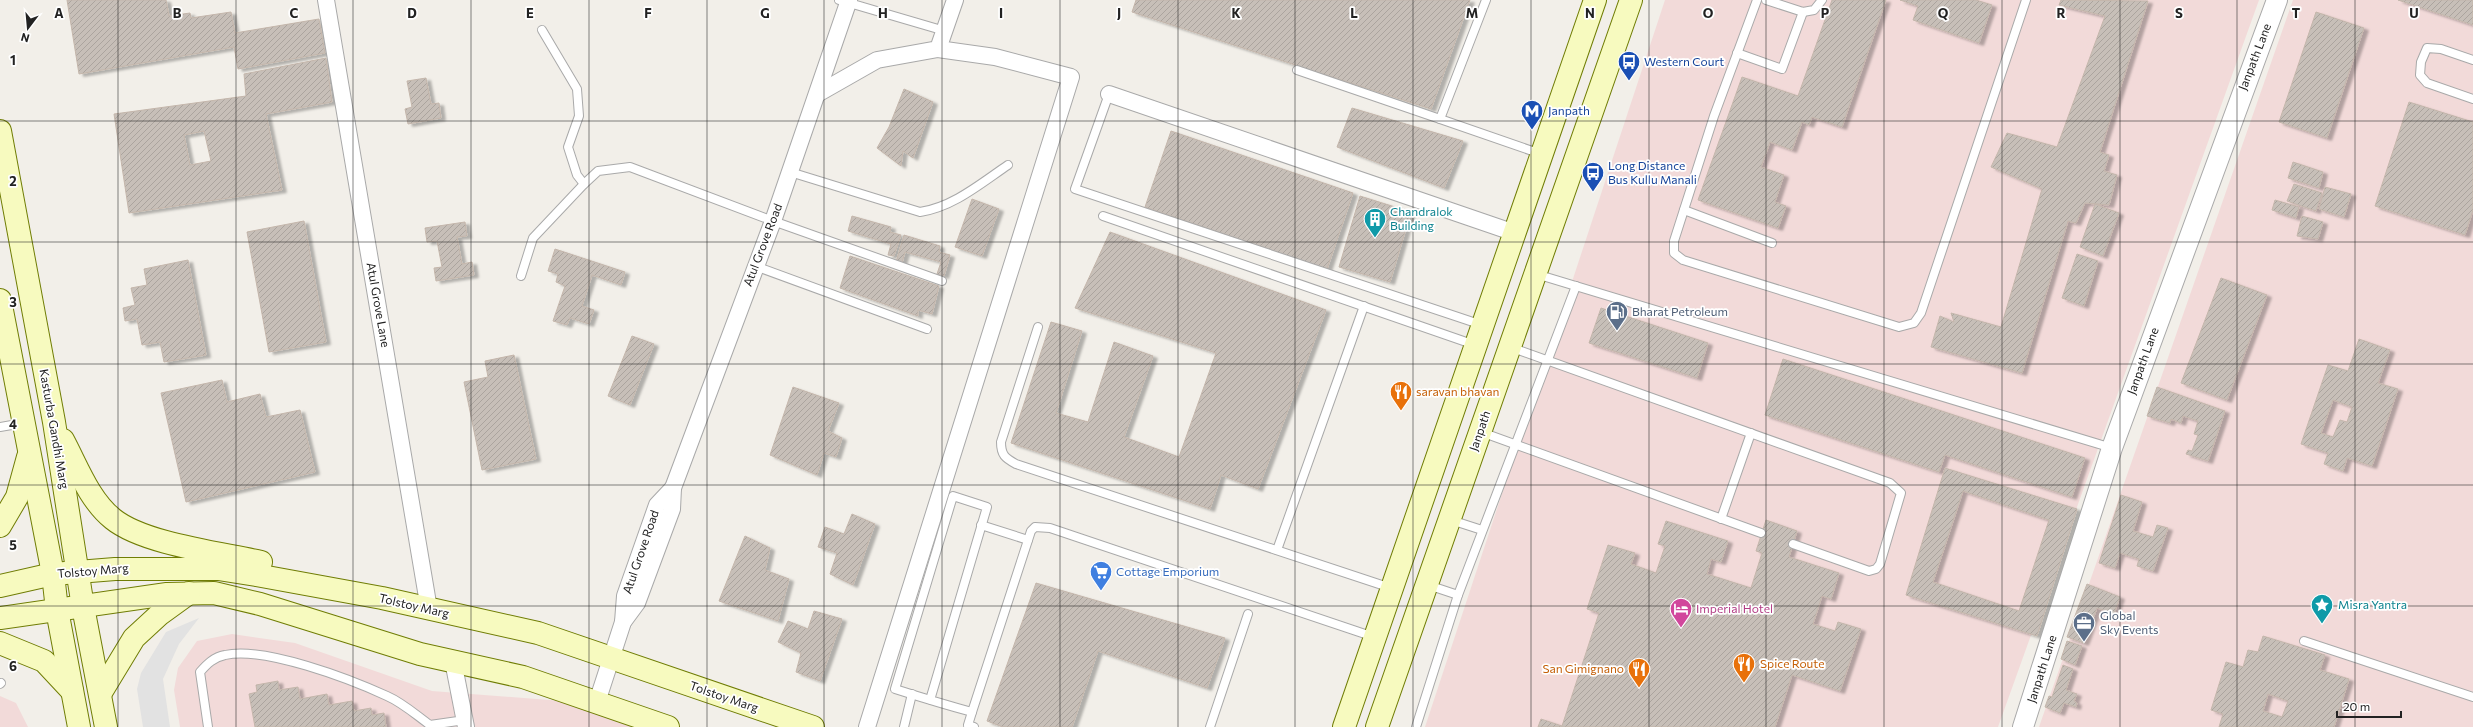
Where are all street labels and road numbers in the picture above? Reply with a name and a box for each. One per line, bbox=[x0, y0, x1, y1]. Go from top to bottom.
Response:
street label: Janpath Lane bbox=[2235, 21, 2274, 92]
street label: Atul Grove Road bbox=[740, 201, 784, 288]
street label: Atul Grove Lane bbox=[365, 261, 393, 348]
street label: Janpath Lane bbox=[2123, 325, 2162, 397]
street label: Kasturba Gandhi Marg bbox=[38, 368, 73, 491]
street label: Janpath bbox=[1466, 409, 1493, 453]
street label: Atul Grove Road bbox=[619, 508, 661, 595]
street label: Tolstoy Marg bbox=[57, 560, 130, 580]
street label: Tolstoy Marg bbox=[378, 590, 451, 620]
street label: Janpath Lane bbox=[2024, 633, 2060, 705]
street label: Tolstoy Marg bbox=[688, 678, 761, 714]

